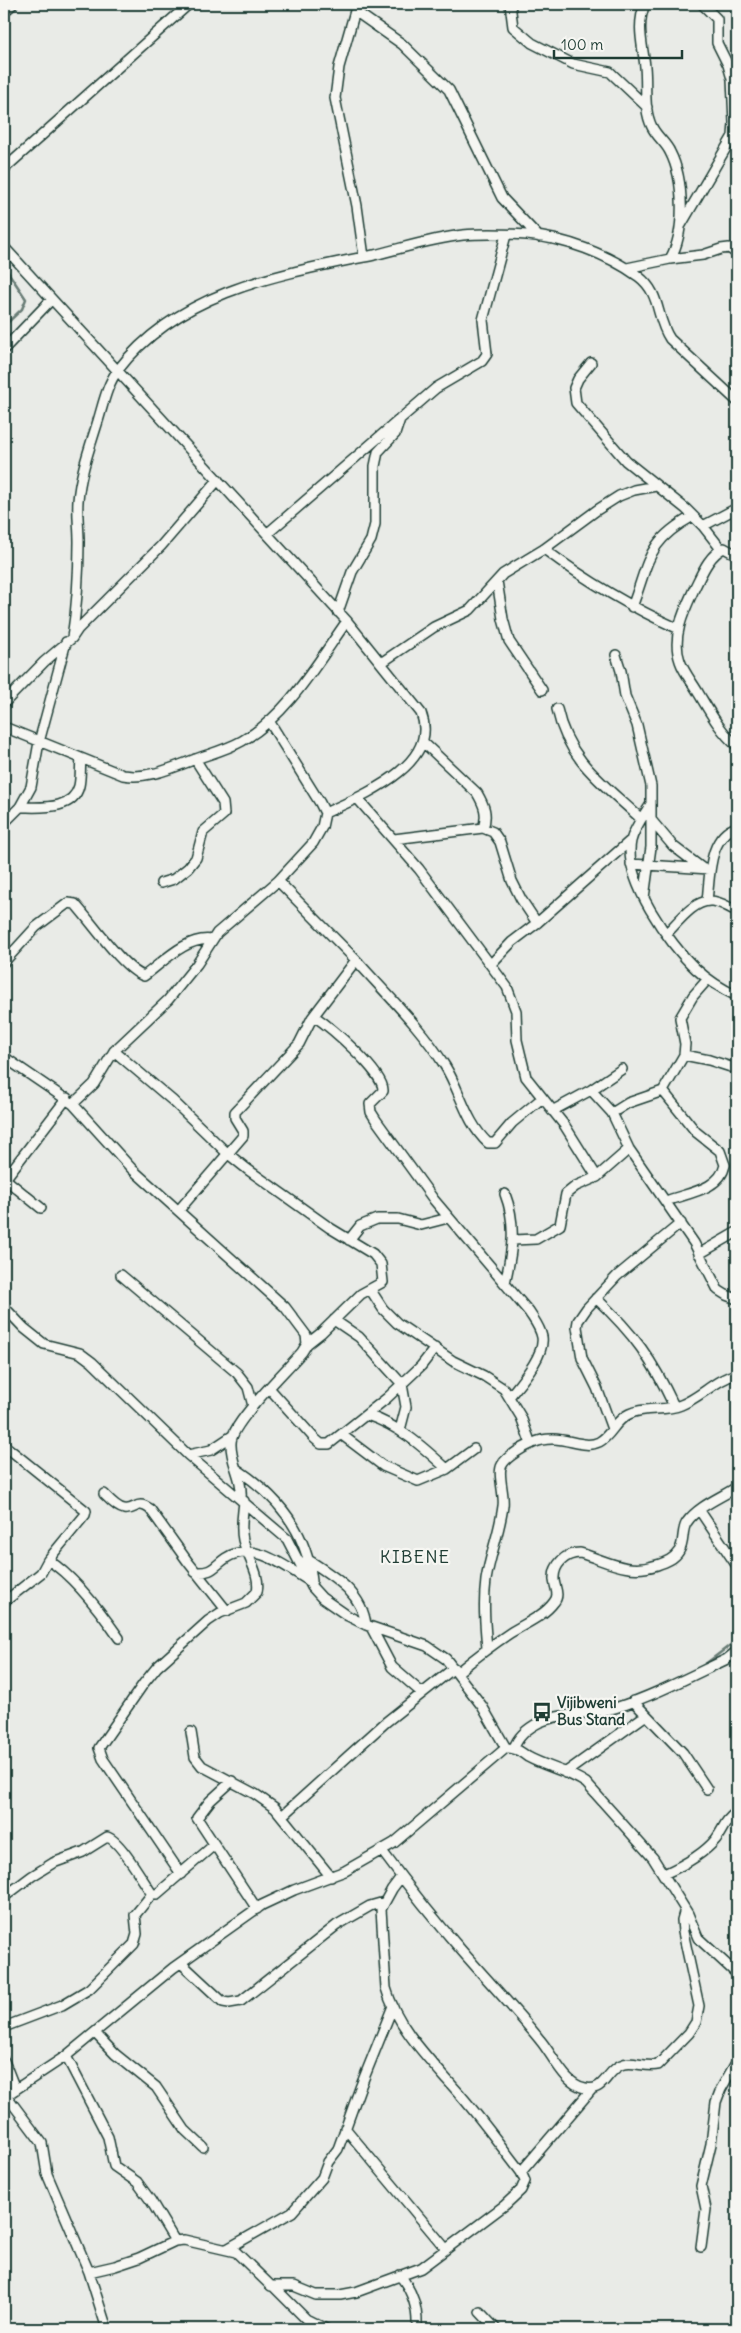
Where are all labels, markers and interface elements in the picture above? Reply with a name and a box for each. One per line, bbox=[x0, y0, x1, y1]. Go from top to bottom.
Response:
scale bar bbox=[554, 28, 681, 60]
text: 100 m bbox=[561, 35, 603, 54]
district label: KIBENE bbox=[380, 1545, 450, 1568]
place label: Vijibweni Bus Stand bbox=[557, 1693, 625, 1729]
bus stop icon: Vijibweni Bus Stand bbox=[531, 1701, 553, 1723]

